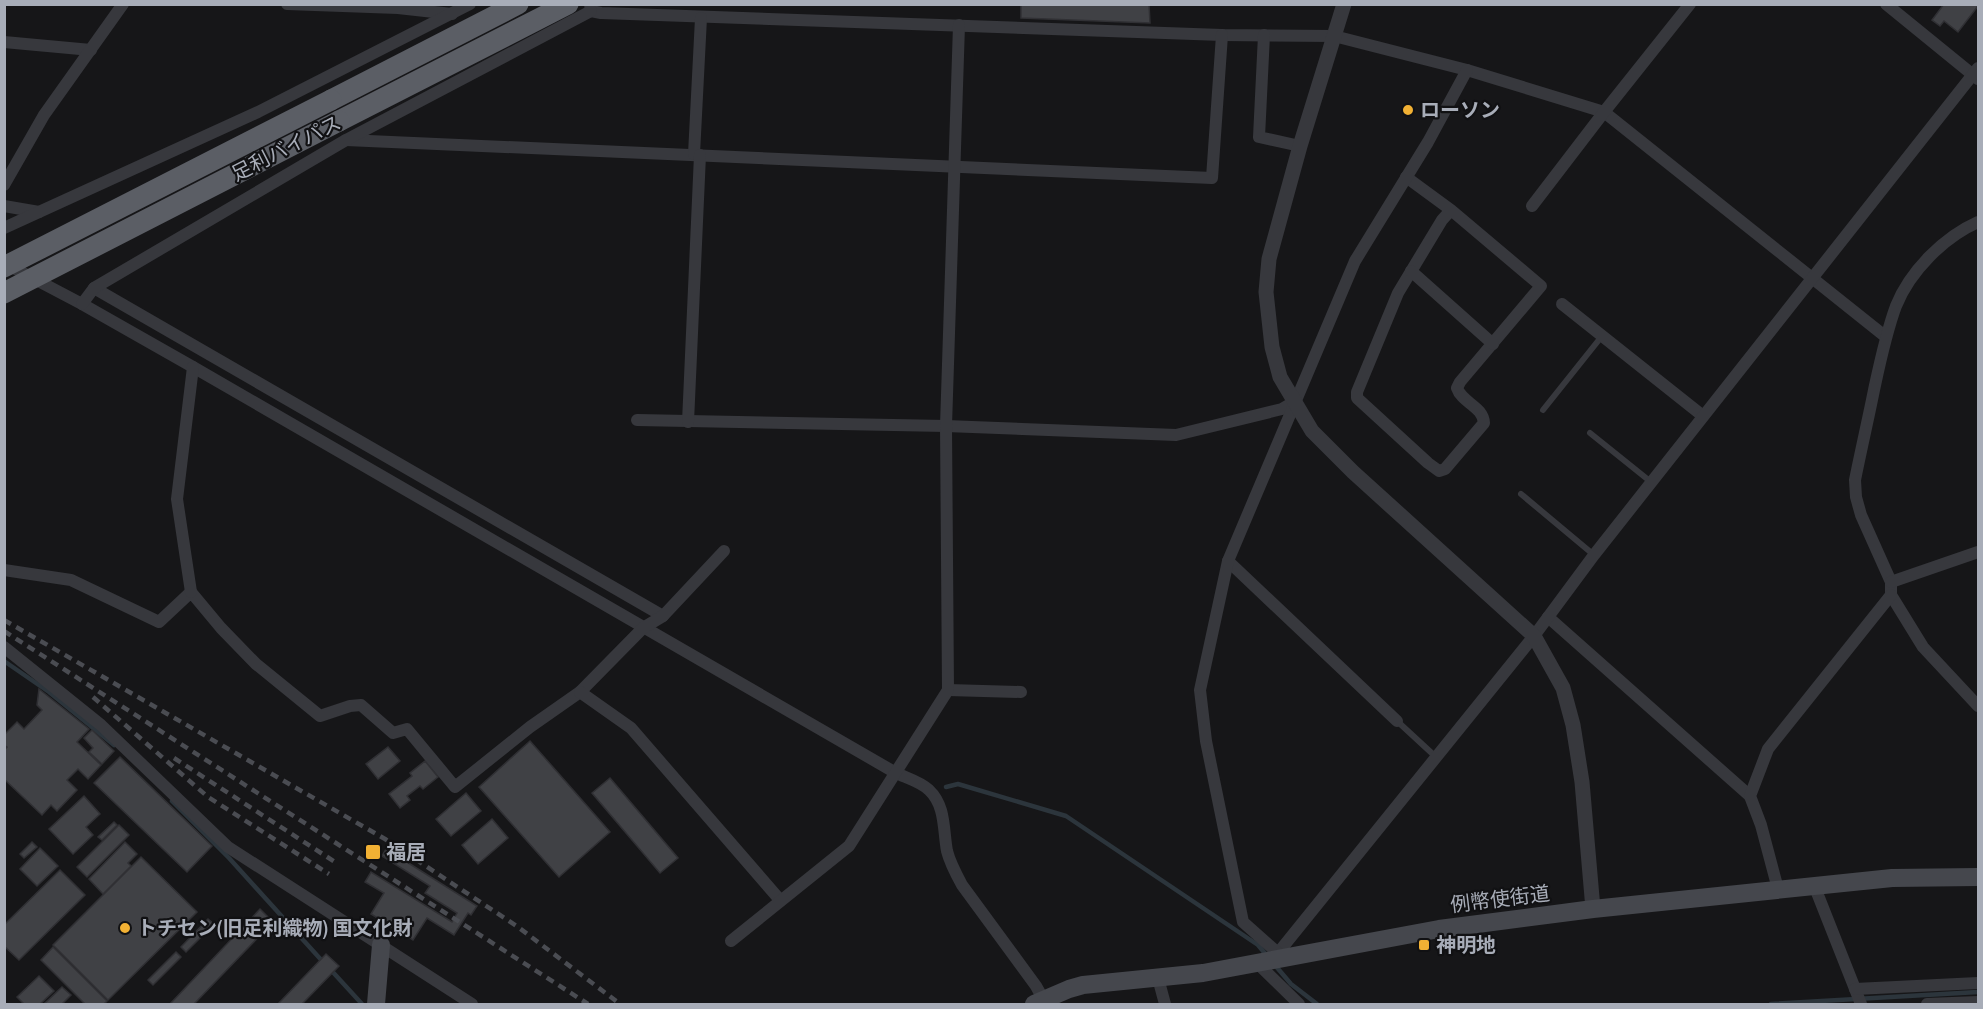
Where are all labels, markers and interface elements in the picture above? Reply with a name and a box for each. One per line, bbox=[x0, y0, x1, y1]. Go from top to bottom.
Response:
place label: ローソン bbox=[1420, 96, 1500, 123]
marker: ローソン bbox=[1401, 103, 1415, 117]
street label: 足利バイパス bbox=[226, 108, 345, 187]
place label: 福居 bbox=[386, 838, 426, 865]
marker: 福居 bbox=[364, 843, 382, 861]
street label: 例幣使街道 bbox=[1449, 879, 1551, 918]
place label: トチセン(旧足利織物) 国文化財 bbox=[137, 914, 412, 941]
marker: トチセン(旧足利織物) 国文化財 bbox=[118, 921, 132, 935]
place label: 神明地 bbox=[1436, 931, 1496, 958]
marker: 神明地 bbox=[1417, 938, 1431, 952]

